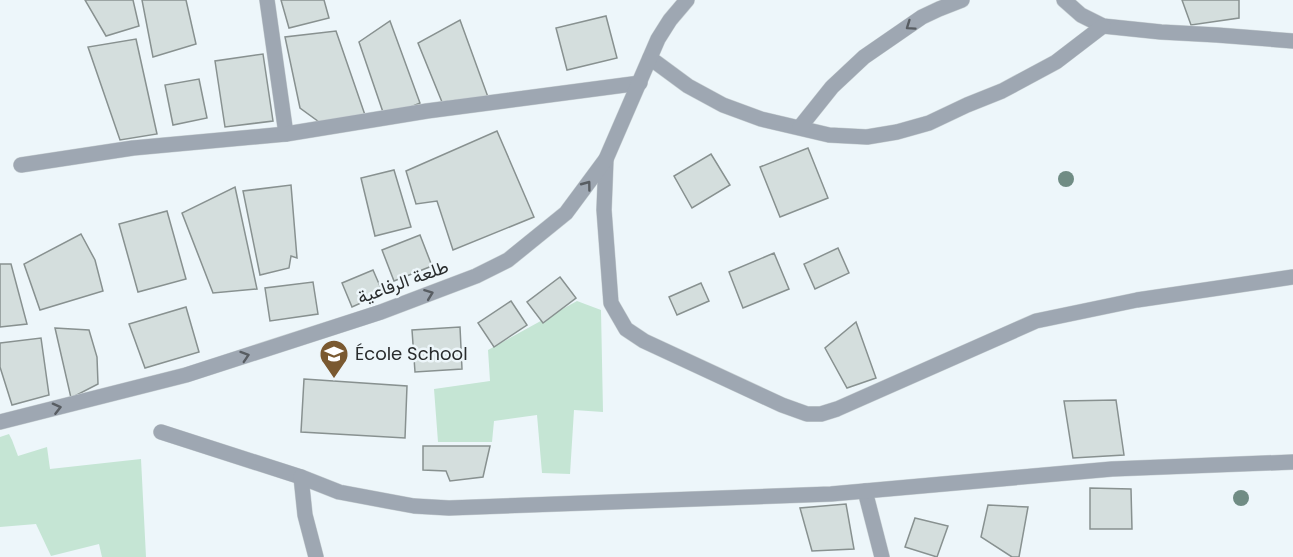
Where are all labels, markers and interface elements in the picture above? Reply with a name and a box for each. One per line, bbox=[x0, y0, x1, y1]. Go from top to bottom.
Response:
one-way arrow bbox=[905, 19, 916, 30]
one-way arrow bbox=[579, 181, 590, 192]
street label: طلعة الرفاعية bbox=[354, 254, 452, 310]
one-way arrow bbox=[424, 288, 434, 301]
school or university icon: École School bbox=[318, 338, 350, 380]
place label: École School bbox=[355, 341, 468, 366]
one-way arrow bbox=[239, 351, 250, 363]
one-way arrow bbox=[52, 402, 62, 415]

